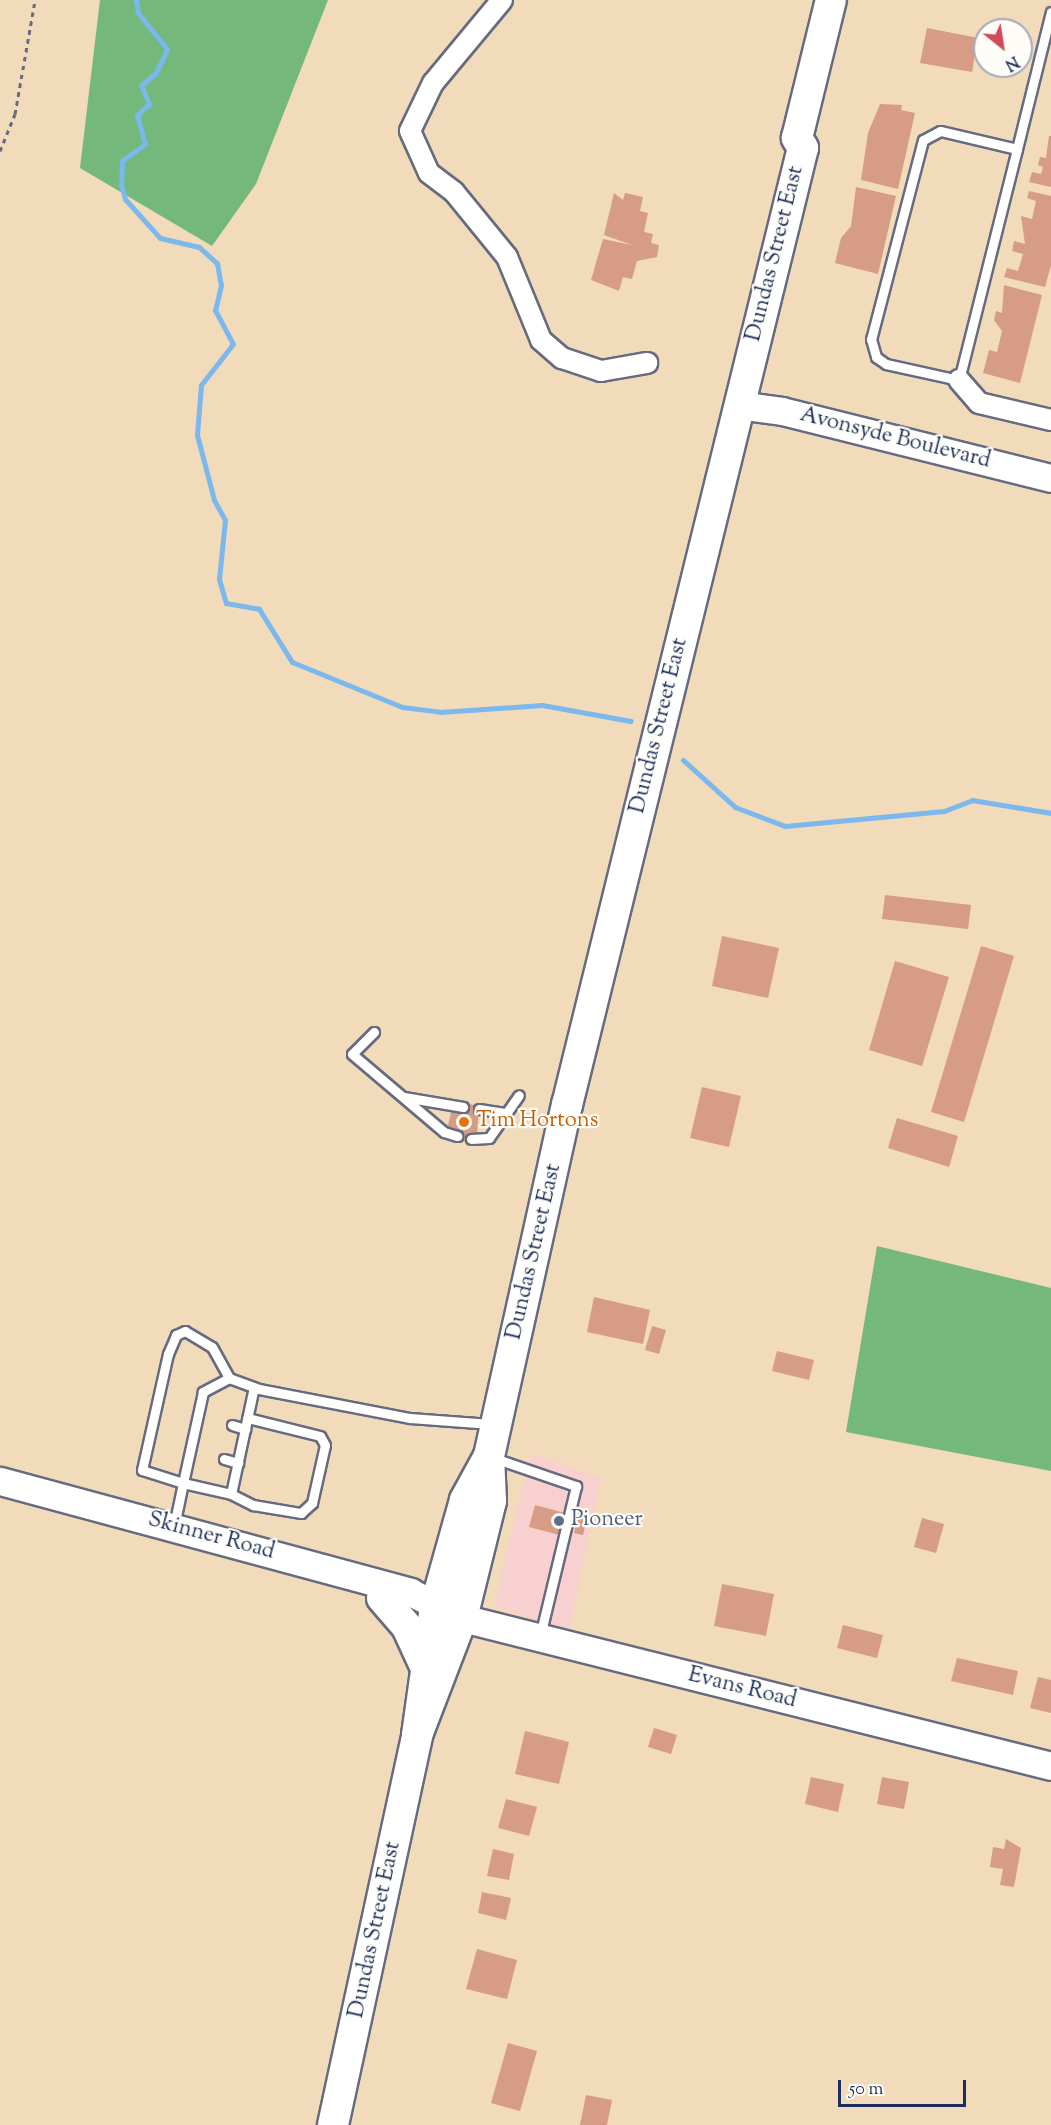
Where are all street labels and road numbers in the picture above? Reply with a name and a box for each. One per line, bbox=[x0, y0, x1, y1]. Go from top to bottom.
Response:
street label: Dundas Street East bbox=[741, 164, 811, 344]
street label: Avonsyde Boulevard bbox=[797, 403, 993, 475]
street label: Dundas Street East bbox=[625, 636, 695, 816]
street label: Dundas Street East bbox=[502, 1161, 568, 1343]
street label: Skinner Road bbox=[145, 1507, 277, 1567]
street label: Evans Road bbox=[685, 1663, 799, 1715]
street label: Dundas Street East bbox=[344, 1839, 408, 2021]

